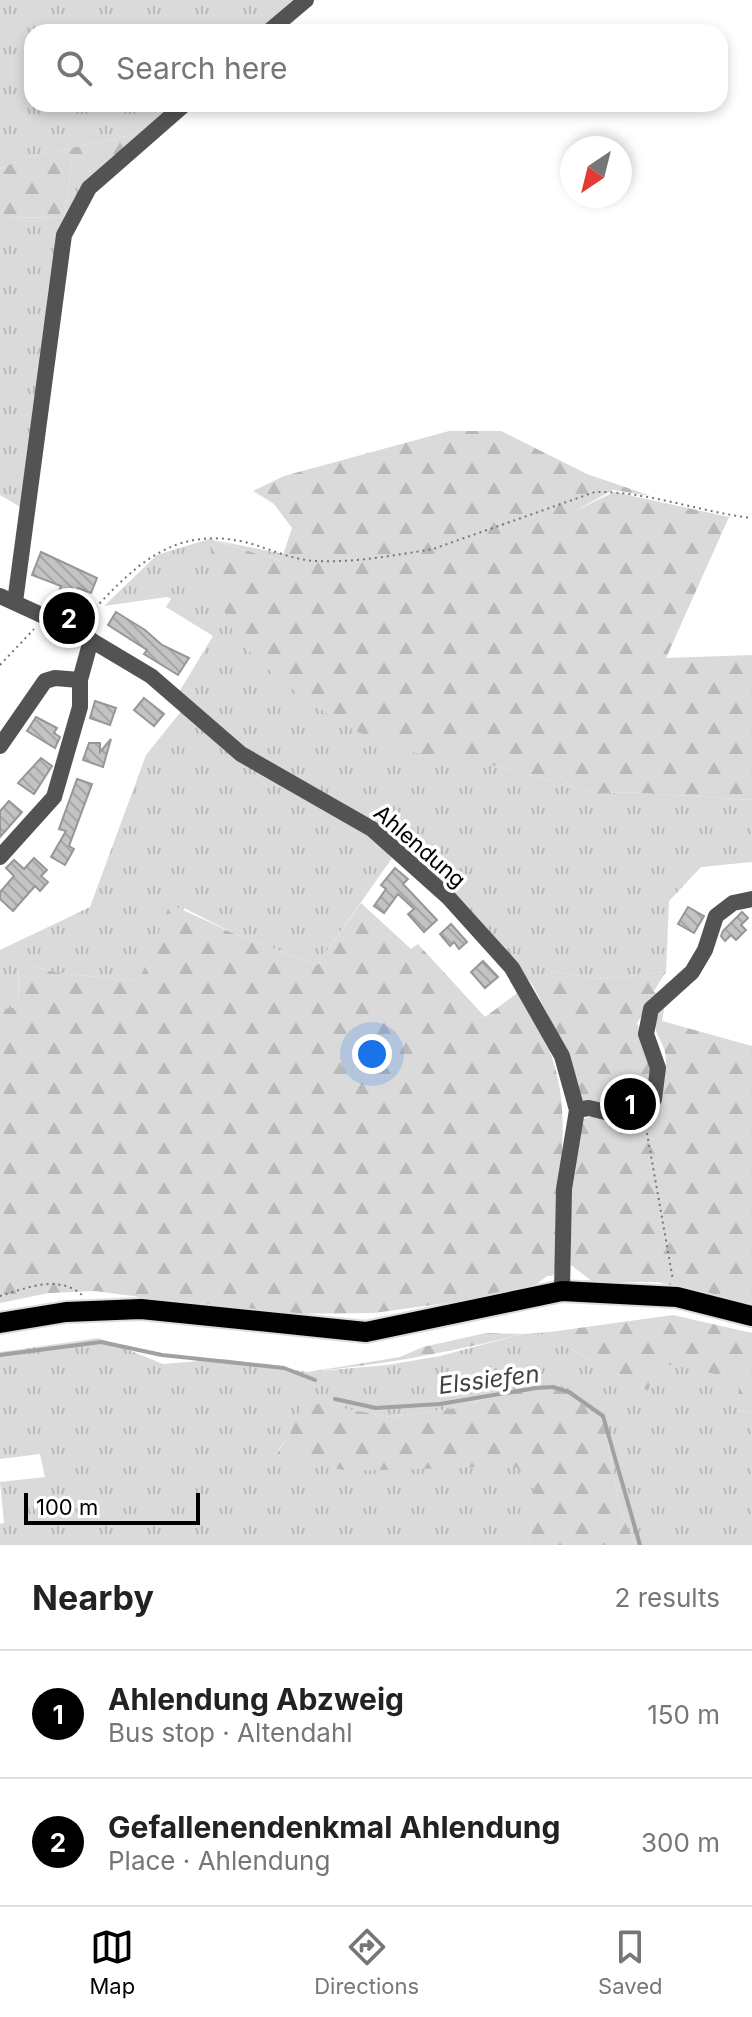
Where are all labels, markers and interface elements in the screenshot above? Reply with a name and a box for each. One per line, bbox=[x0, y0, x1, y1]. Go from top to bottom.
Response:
search box bbox=[24, 24, 728, 112]
icon: search bbox=[52, 46, 96, 90]
text: Search here bbox=[116, 50, 288, 86]
north arrow bbox=[560, 136, 632, 208]
pin: 2 bbox=[43, 588, 95, 648]
street label: Ahlendung bbox=[369, 799, 471, 893]
your location bbox=[352, 1034, 392, 1074]
pin: 1 bbox=[604, 1074, 656, 1134]
water label: Elssiefen bbox=[437, 1359, 541, 1400]
scale bar bbox=[24, 1489, 200, 1525]
text: 100 m bbox=[36, 1494, 98, 1520]
text: Nearby bbox=[32, 1577, 154, 1618]
text: 2 results bbox=[615, 1582, 720, 1613]
text: Ahlendung Abzweig bbox=[108, 1681, 404, 1717]
text: 1 bbox=[52, 1699, 64, 1730]
text: 150 m bbox=[647, 1699, 720, 1730]
text: Bus stop · Altendahl bbox=[108, 1717, 353, 1748]
text: Gefallenendenkmal Ahlendung bbox=[108, 1809, 560, 1845]
text: 2 bbox=[50, 1827, 66, 1858]
text: 300 m bbox=[641, 1827, 720, 1858]
text: Place · Ahlendung bbox=[108, 1845, 330, 1876]
tab: Map bbox=[90, 1925, 135, 1999]
tab: Directions bbox=[314, 1925, 419, 1999]
tab: Saved bbox=[598, 1925, 662, 1999]

